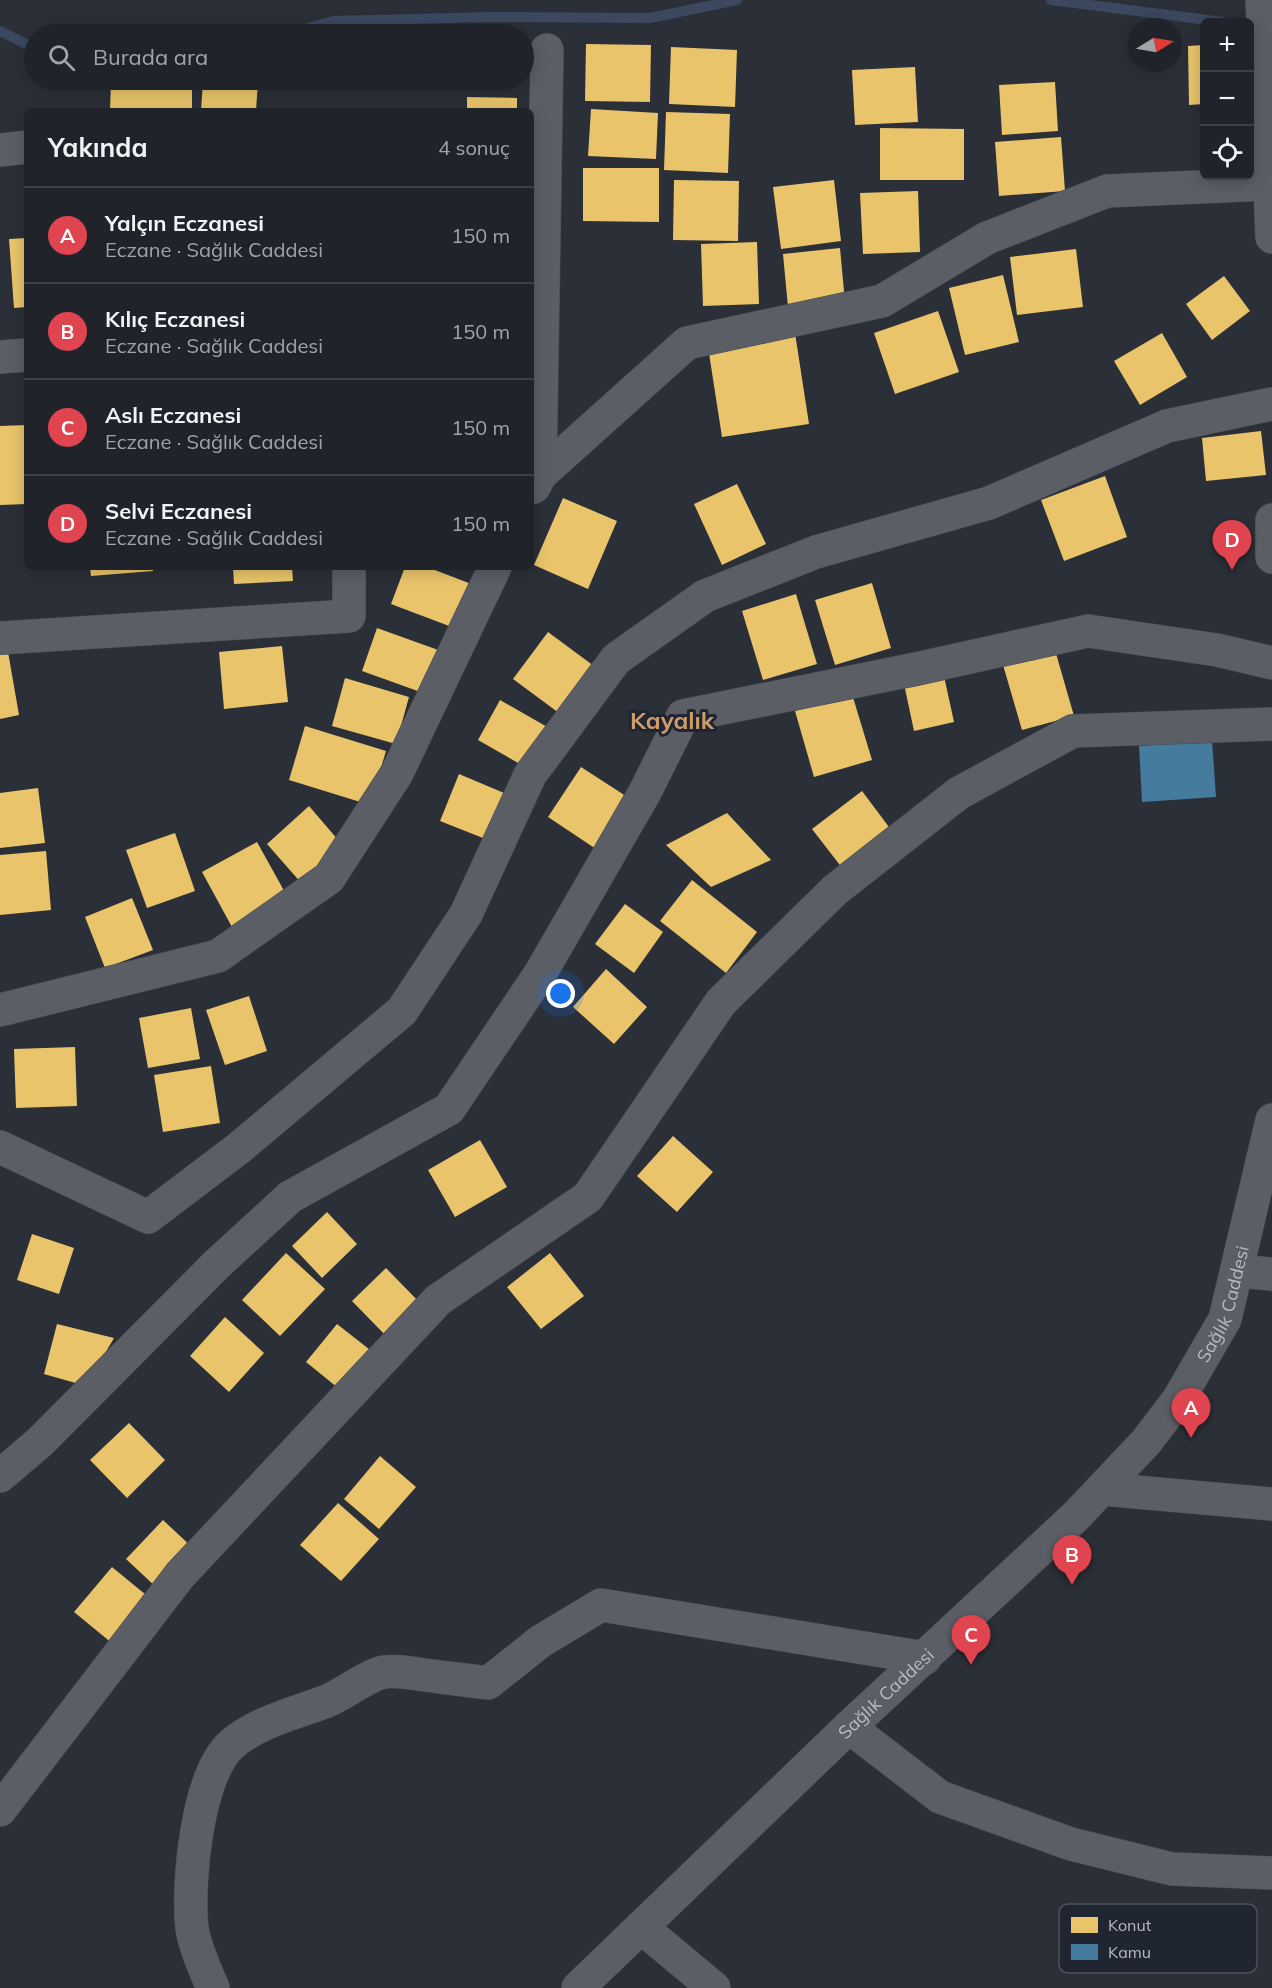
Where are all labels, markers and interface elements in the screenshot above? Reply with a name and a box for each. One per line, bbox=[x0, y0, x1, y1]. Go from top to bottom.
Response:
north arrow bbox=[1128, 18, 1182, 72]
map controls bbox=[1200, 18, 1254, 180]
button: + bbox=[1200, 18, 1254, 72]
search box bbox=[24, 24, 534, 90]
icon: search bbox=[45, 41, 78, 74]
text: Burada ara bbox=[93, 43, 208, 71]
button: − bbox=[1200, 72, 1254, 126]
button: locate bbox=[1200, 126, 1254, 180]
text: Yakında bbox=[48, 131, 148, 164]
text: 4 sonuç bbox=[438, 135, 510, 160]
text: Yalçın Eczanesi bbox=[105, 209, 264, 237]
text: A bbox=[60, 223, 75, 248]
text: 150 m bbox=[451, 223, 510, 248]
text: Eczane · Sağlık Caddesi bbox=[105, 237, 323, 262]
text: Kılıç Eczanesi bbox=[105, 305, 245, 333]
text: B bbox=[61, 319, 74, 344]
text: 150 m bbox=[451, 319, 510, 344]
text: Eczane · Sağlık Caddesi bbox=[105, 333, 323, 358]
text: Aslı Eczanesi bbox=[105, 401, 241, 429]
text: C bbox=[61, 415, 74, 440]
text: 150 m bbox=[451, 415, 510, 440]
text: Eczane · Sağlık Caddesi bbox=[105, 429, 323, 454]
text: Selvi Eczanesi bbox=[105, 497, 252, 525]
text: D bbox=[60, 511, 75, 536]
text: 150 m bbox=[451, 511, 510, 536]
pin: D bbox=[1212, 520, 1252, 570]
text: Eczane · Sağlık Caddesi bbox=[105, 525, 323, 550]
district label: Kayalık bbox=[630, 705, 715, 735]
your location bbox=[546, 979, 575, 1008]
street label: Sağlık Caddesi bbox=[1191, 1243, 1253, 1366]
pin: A bbox=[1172, 1388, 1210, 1438]
pin: B bbox=[1052, 1536, 1092, 1585]
pin: C bbox=[952, 1616, 990, 1665]
street label: Sağlık Caddesi bbox=[833, 1643, 938, 1743]
legend bbox=[1059, 1904, 1257, 1973]
text: Konut bbox=[1108, 1915, 1152, 1935]
text: Kamu bbox=[1108, 1942, 1151, 1962]

